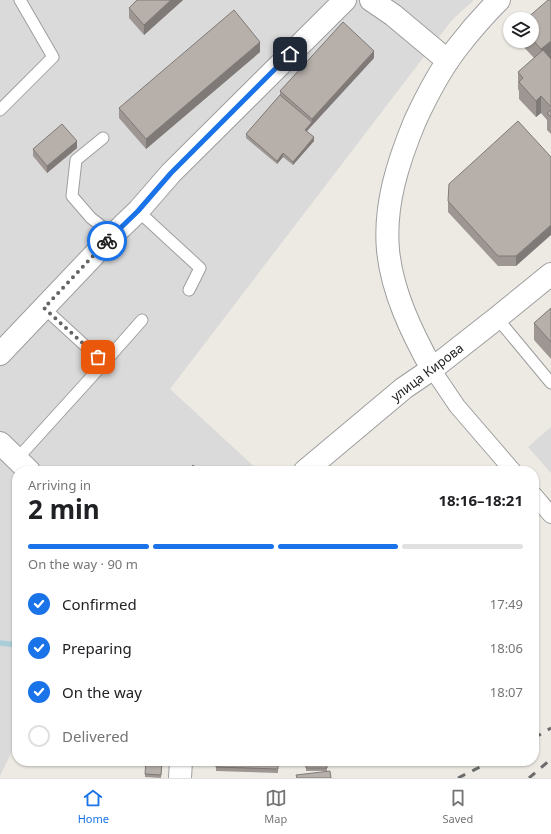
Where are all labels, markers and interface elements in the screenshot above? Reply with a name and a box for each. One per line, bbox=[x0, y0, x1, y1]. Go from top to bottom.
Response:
map controls bbox=[503, 12, 539, 48]
button: layers bbox=[503, 12, 539, 48]
pin bbox=[273, 37, 307, 71]
icon: home bbox=[279, 43, 301, 65]
courier bbox=[87, 221, 127, 261]
icon: bike bbox=[96, 230, 118, 252]
street label: улица Кирова bbox=[387, 339, 467, 405]
pin bbox=[81, 340, 115, 374]
icon: bag bbox=[87, 346, 109, 368]
text: Arriving in bbox=[28, 476, 91, 494]
text: 18:16–18:21 bbox=[438, 490, 523, 510]
text: 2 min bbox=[28, 491, 100, 527]
text: On the way · 90 m bbox=[28, 555, 138, 573]
icon: check bbox=[28, 593, 50, 615]
text: Confirmed bbox=[62, 594, 137, 614]
text: 17:49 bbox=[490, 595, 523, 613]
icon: check bbox=[28, 637, 50, 659]
text: Preparing bbox=[62, 638, 132, 658]
text: 18:06 bbox=[490, 639, 523, 657]
icon: check bbox=[28, 681, 50, 703]
text: On the way bbox=[62, 682, 142, 702]
text: 18:07 bbox=[490, 683, 523, 701]
text: Delivered bbox=[62, 726, 129, 746]
tab: Home bbox=[78, 787, 109, 826]
tab: Map bbox=[264, 787, 287, 826]
tab: Saved bbox=[443, 787, 473, 826]

